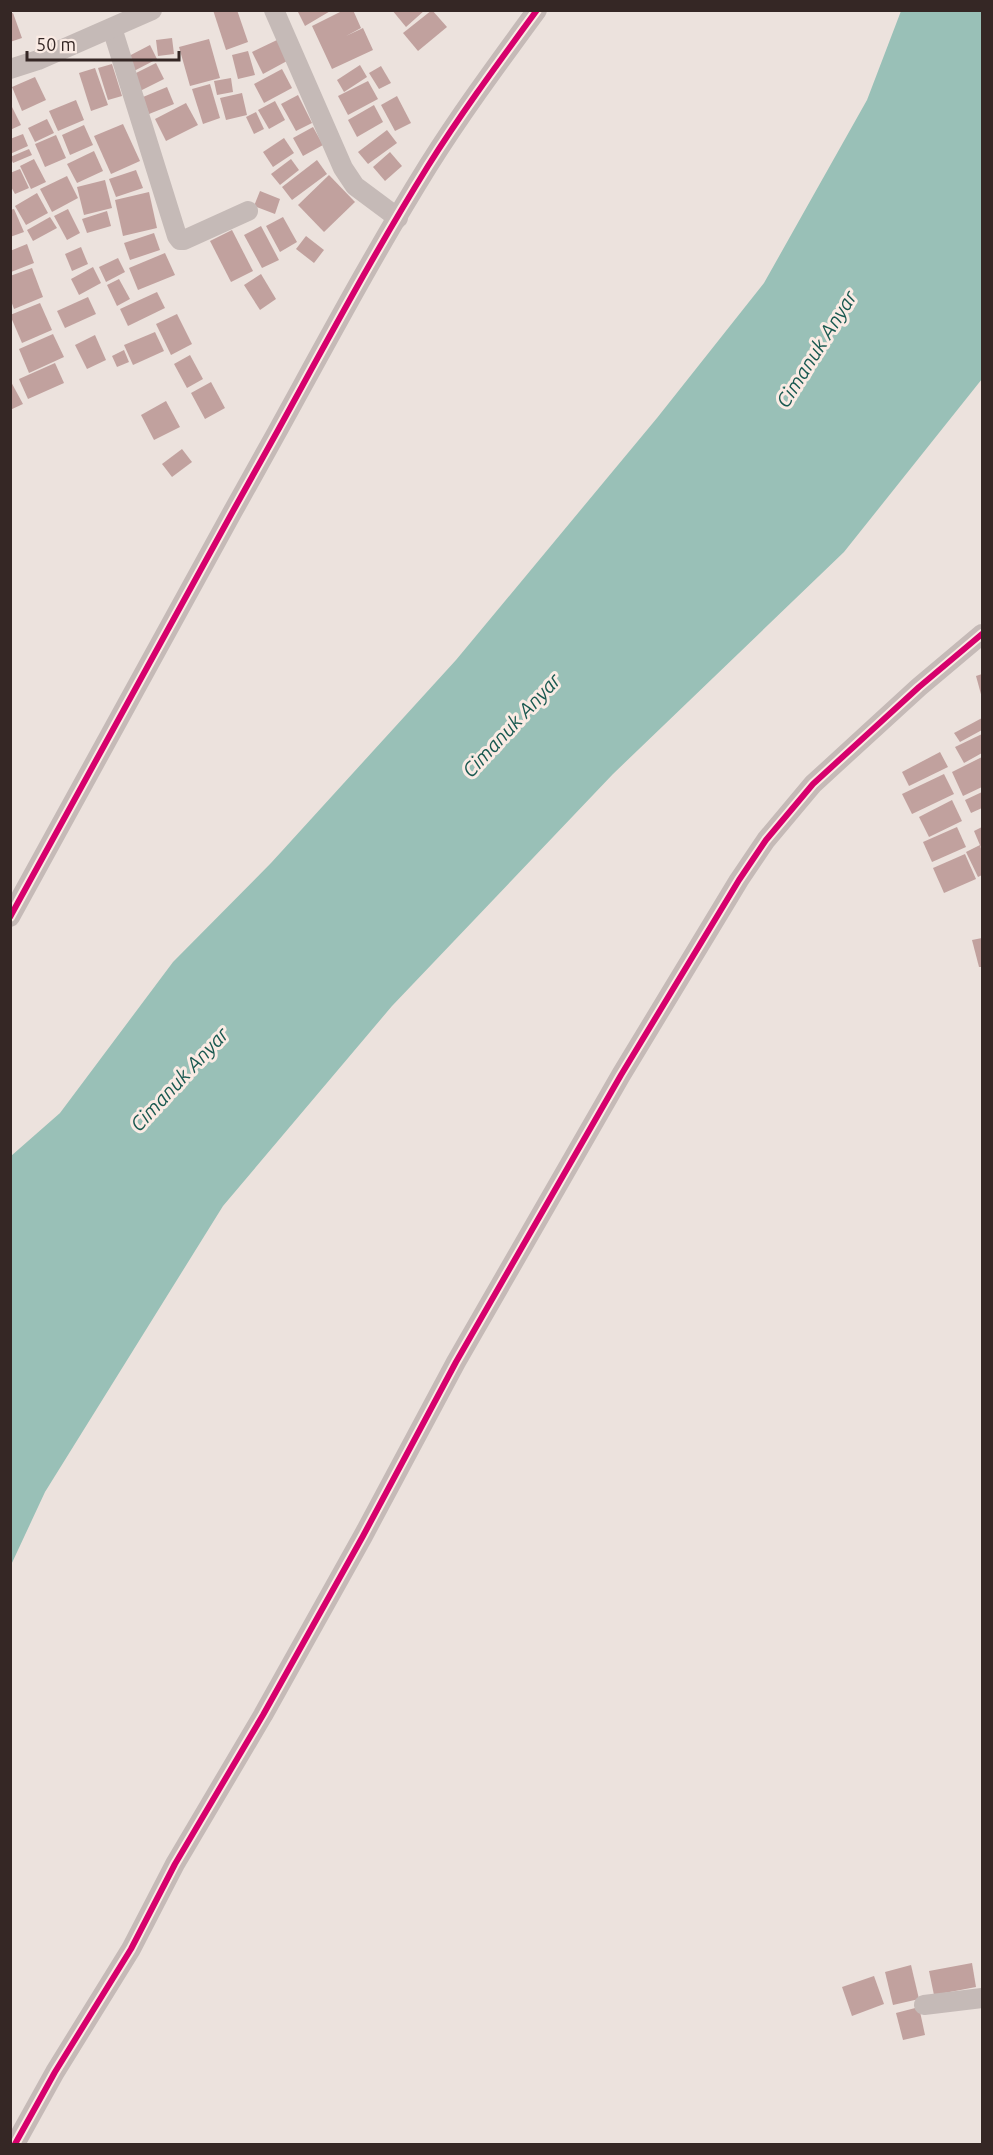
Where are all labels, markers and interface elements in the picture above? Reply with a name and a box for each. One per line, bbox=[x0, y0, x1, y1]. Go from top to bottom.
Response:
scale bar bbox=[27, 24, 178, 62]
text: 50 m bbox=[36, 34, 76, 54]
water label: Cimanuk Anyar bbox=[771, 285, 862, 412]
water label: Cimanuk Anyar bbox=[457, 667, 566, 782]
water label: Cimanuk Anyar bbox=[125, 1021, 234, 1136]

